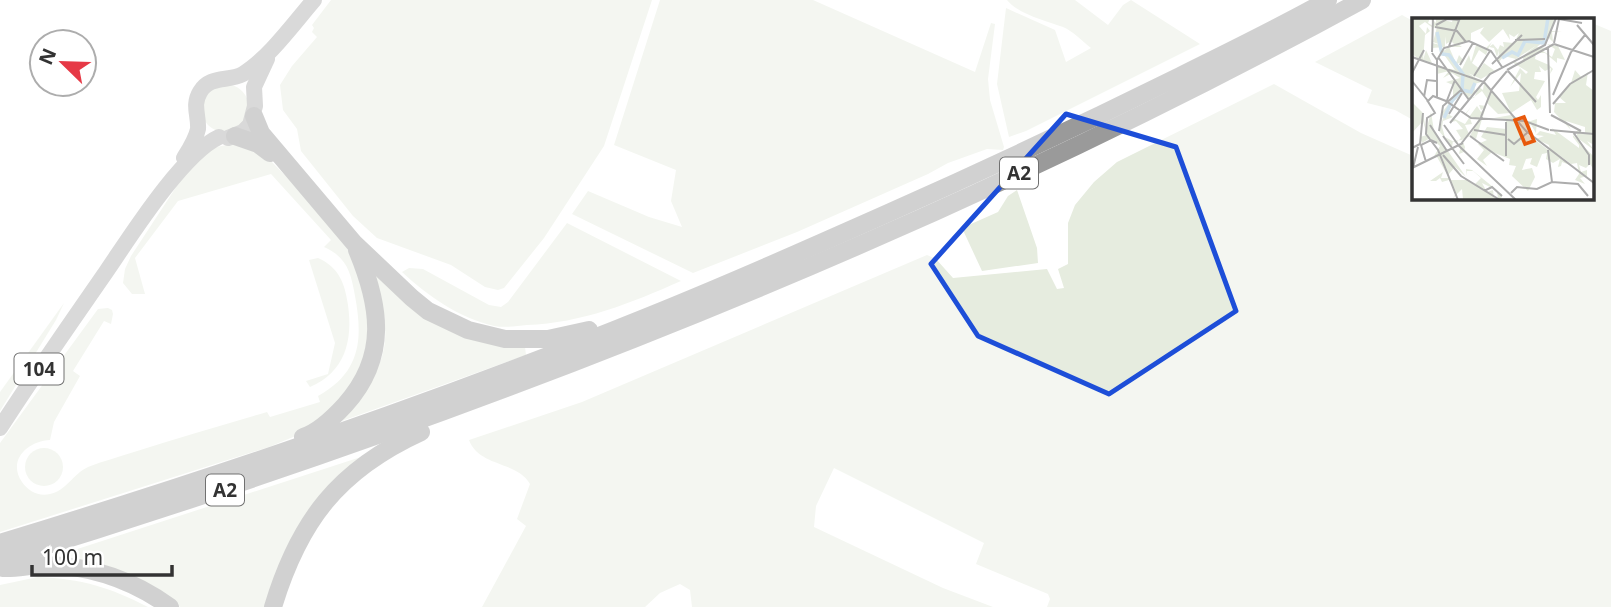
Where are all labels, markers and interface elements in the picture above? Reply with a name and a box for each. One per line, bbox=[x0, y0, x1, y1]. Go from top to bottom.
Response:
inset map bbox=[1412, 18, 1594, 200]
north arrow bbox=[28, 28, 98, 98]
text: N bbox=[32, 44, 62, 69]
road number: A2 bbox=[1000, 158, 1038, 188]
road number: 104 bbox=[14, 354, 64, 384]
road number: A2 bbox=[206, 475, 244, 505]
scale bar bbox=[32, 534, 172, 578]
text: 100 m bbox=[42, 543, 103, 571]

